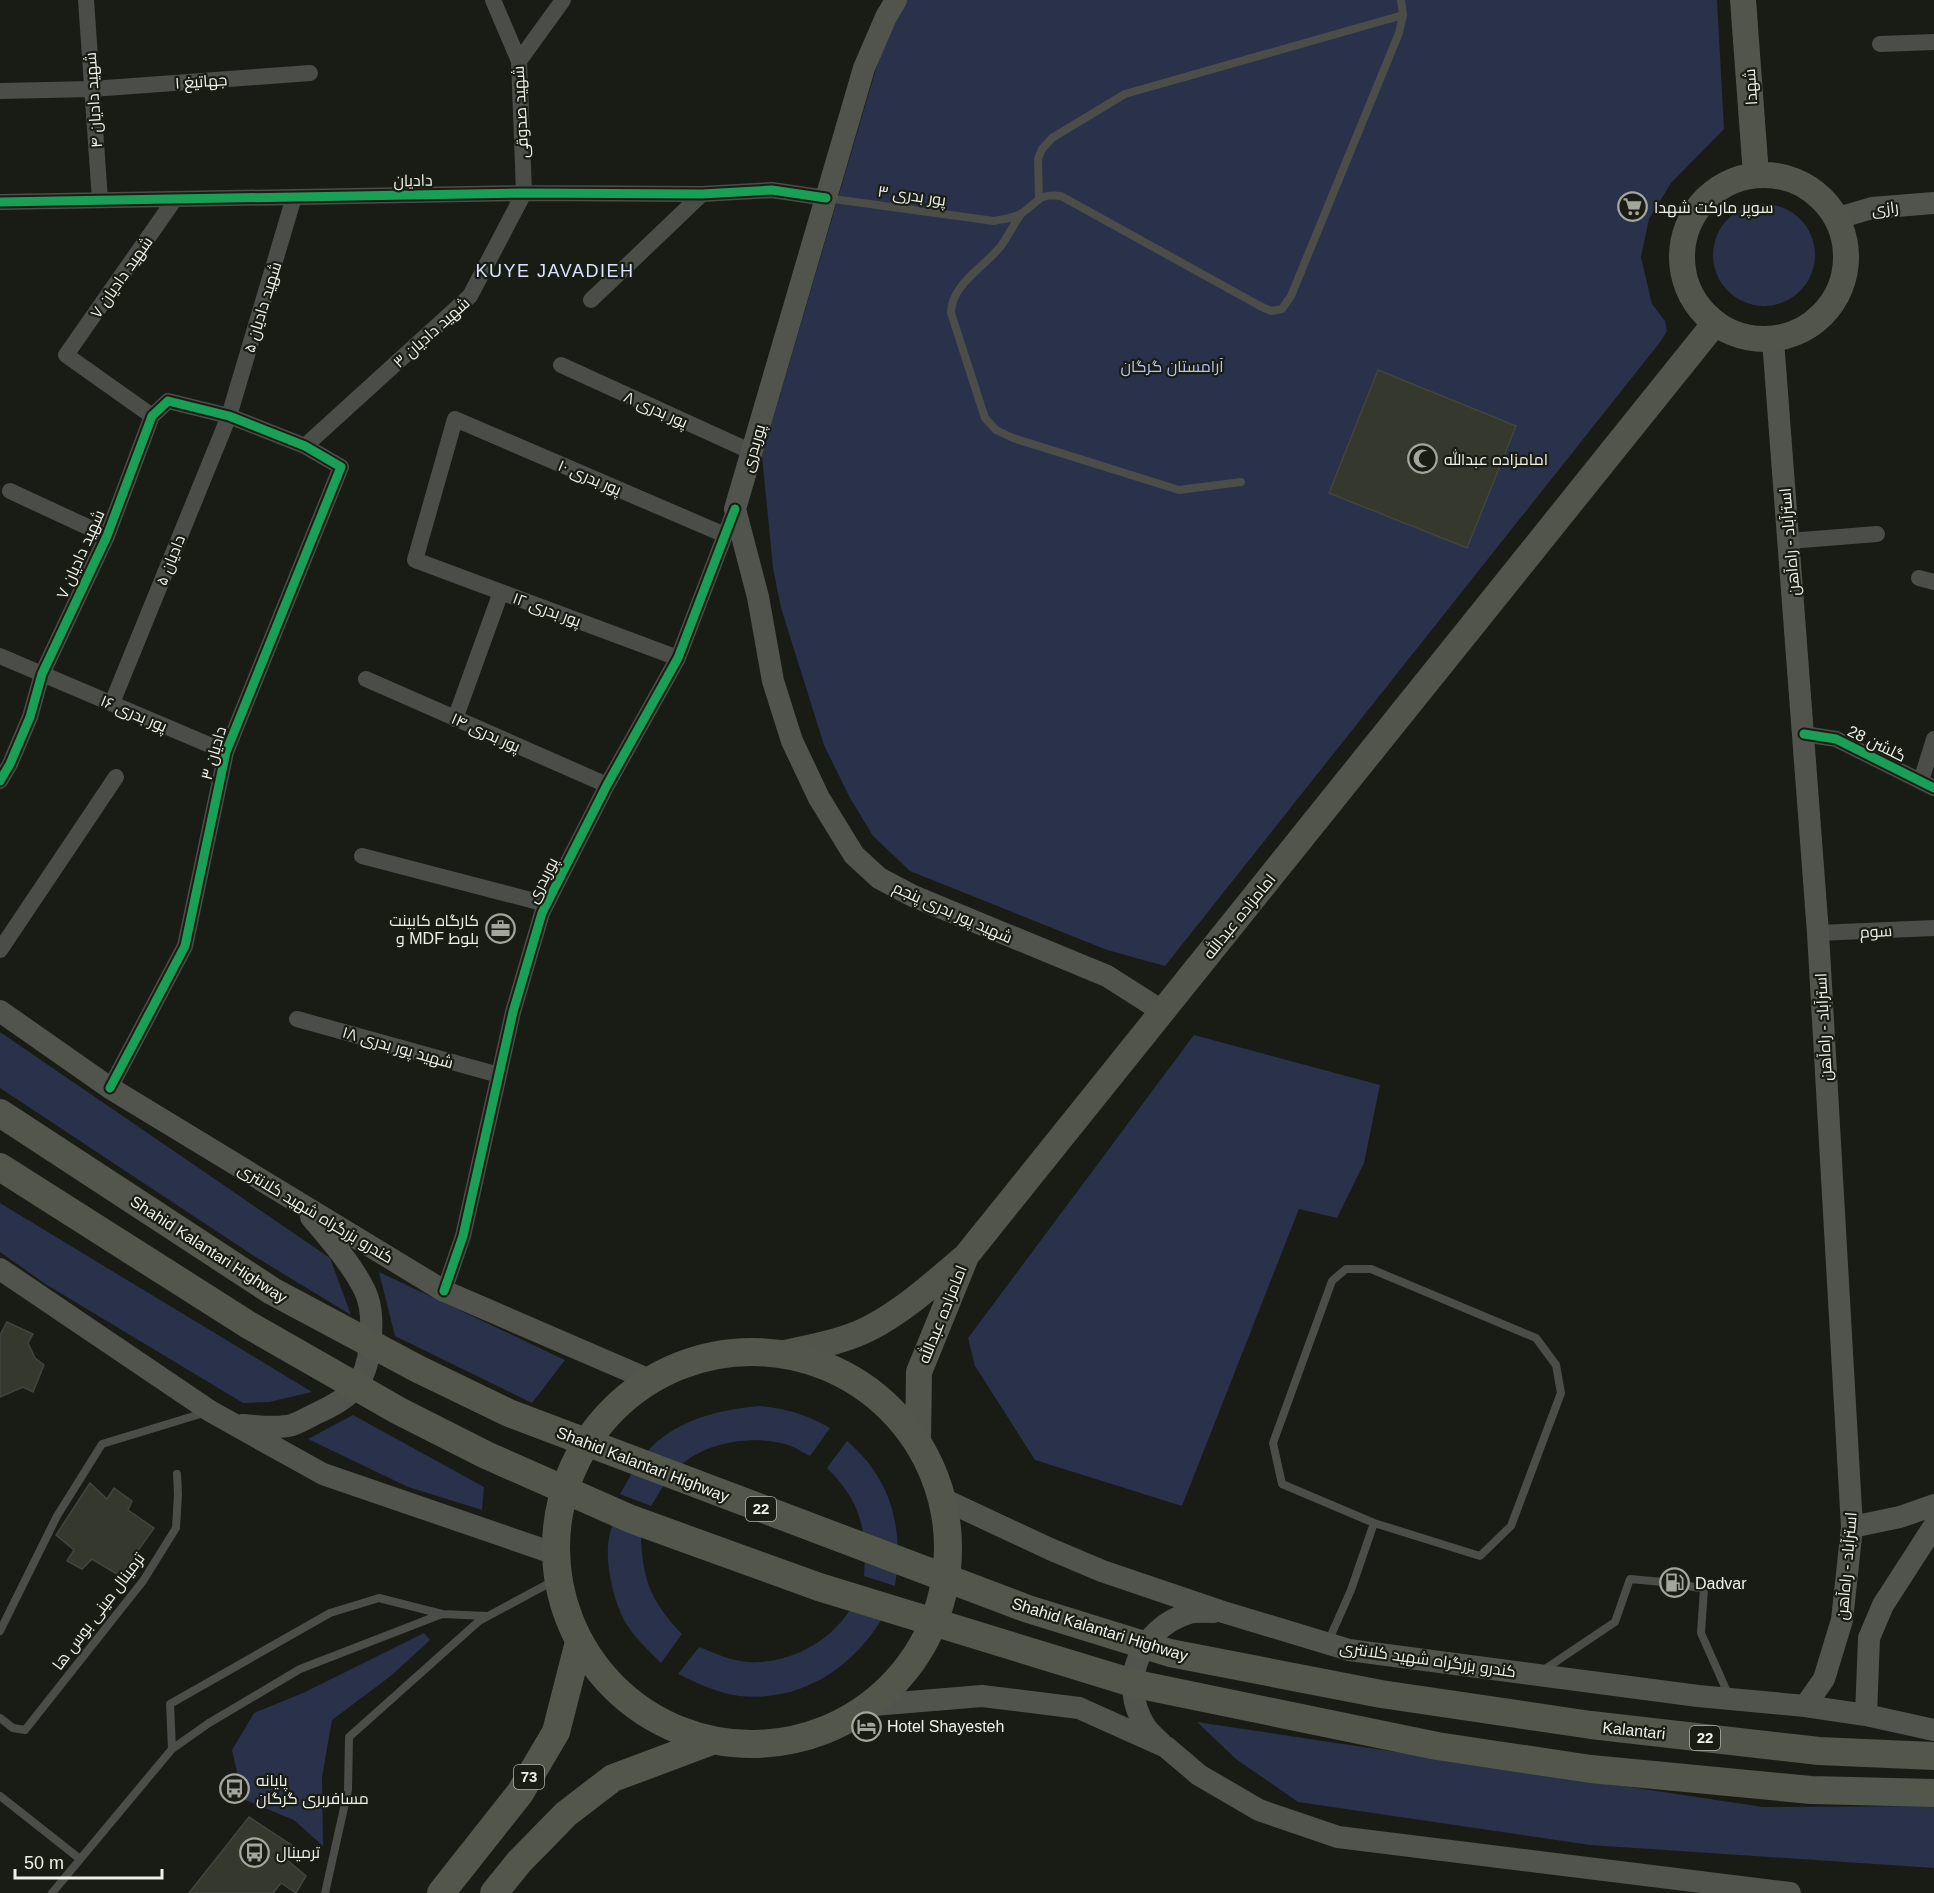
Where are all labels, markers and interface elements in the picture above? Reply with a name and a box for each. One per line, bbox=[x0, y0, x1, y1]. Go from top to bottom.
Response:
street label: ۴ شهید دادیان bbox=[82, 51, 107, 148]
street label: شهید صدوقی bbox=[510, 65, 533, 159]
street label: شهدا bbox=[1741, 68, 1762, 106]
street label: جهاتیغ ۱ bbox=[174, 71, 228, 95]
street label: دادیان bbox=[393, 172, 433, 191]
street label: پور بدری ۳ bbox=[876, 182, 948, 212]
supermarket icon: سوپر مارکت شهدا bbox=[1617, 191, 1649, 223]
street label: رازی bbox=[1871, 198, 1900, 221]
place label: سوپر مارکت شهدا bbox=[1654, 199, 1773, 219]
street label: ۷ شهید دادیان bbox=[87, 233, 157, 322]
street label: ۵ شهید دادیان bbox=[241, 260, 286, 355]
district label: KUYE JAVADIEH bbox=[476, 261, 634, 281]
street label: ۳ شهید دادیان bbox=[390, 294, 474, 372]
park label: آرامستان گرگان bbox=[1120, 358, 1224, 377]
street label: پور بدری ۸ bbox=[620, 388, 691, 434]
street label: پوربدری bbox=[739, 421, 772, 475]
mosque icon: امامزاده عبدالله bbox=[1407, 443, 1439, 475]
place label: امامزاده عبدالله bbox=[1444, 449, 1548, 469]
street label: پور بدری ۱۰ bbox=[554, 457, 625, 501]
street label: استرآباد - راه‌آهن bbox=[1776, 487, 1805, 597]
street label: شهید دادیان ۷ bbox=[53, 507, 109, 602]
street label: دادیان ۵ bbox=[153, 533, 190, 589]
street label: پور بدری ۱۲ bbox=[509, 589, 584, 633]
street label: پور بدری ۱۶ bbox=[97, 692, 170, 738]
street label: پور بدری ۱۴ bbox=[448, 710, 524, 758]
street label: گلشن 28 bbox=[1844, 722, 1909, 767]
street label: دادیان ۳ bbox=[198, 725, 231, 782]
street label: پوربدری bbox=[524, 854, 564, 907]
street label: امامزاده عبدالله bbox=[1198, 869, 1280, 963]
street label: شهید پور بدری پنجم bbox=[889, 879, 1015, 949]
place label: کارگاه کابینت و MDF بلوط bbox=[389, 912, 479, 948]
office icon: کارگاه کابینت و MDF بلوط bbox=[484, 913, 516, 945]
street label: سوم bbox=[1859, 922, 1893, 944]
street label: استرآباد - راه‌آهن bbox=[1812, 972, 1837, 1082]
street label: شهید پور بدری ۱۸ bbox=[340, 1024, 455, 1074]
street label: کندرو بزرگراه شهید کلانتری bbox=[234, 1160, 396, 1268]
street label: Shahid Kalantari Highway bbox=[127, 1192, 290, 1306]
street label: امامزاده عبدالله bbox=[913, 1262, 971, 1366]
street label: Shahid Kalantari Highway bbox=[554, 1424, 731, 1505]
road number: 22 bbox=[746, 1497, 776, 1521]
street label: استرآباد - راه‌آهن bbox=[1833, 1511, 1862, 1621]
street label: ترمینال مینی بوس ها bbox=[49, 1549, 150, 1674]
fuel station icon: Dadvar bbox=[1658, 1567, 1690, 1599]
place label: Dadvar bbox=[1695, 1575, 1747, 1592]
street label: Shahid Kalantari Highway bbox=[1010, 1595, 1190, 1664]
street label: کندرو بزرگراه شهید کلانتری bbox=[1338, 1639, 1517, 1682]
hotel icon: Hotel Shayesteh bbox=[850, 1710, 882, 1742]
place label: Hotel Shayesteh bbox=[887, 1718, 1004, 1735]
street label: Kalantari bbox=[1602, 1719, 1666, 1742]
road number: 22 bbox=[1690, 1726, 1720, 1750]
road number: 73 bbox=[514, 1765, 544, 1789]
place label: پایانه مسافربری گرگان bbox=[256, 1772, 369, 1809]
bus stop icon: پایانه مسافربری گرگان bbox=[219, 1773, 251, 1805]
bus stop icon: ترمینال bbox=[239, 1836, 271, 1868]
scale bar bbox=[15, 1842, 162, 1880]
place label: ترمینال bbox=[276, 1844, 321, 1863]
text: 50 m bbox=[24, 1853, 64, 1873]

